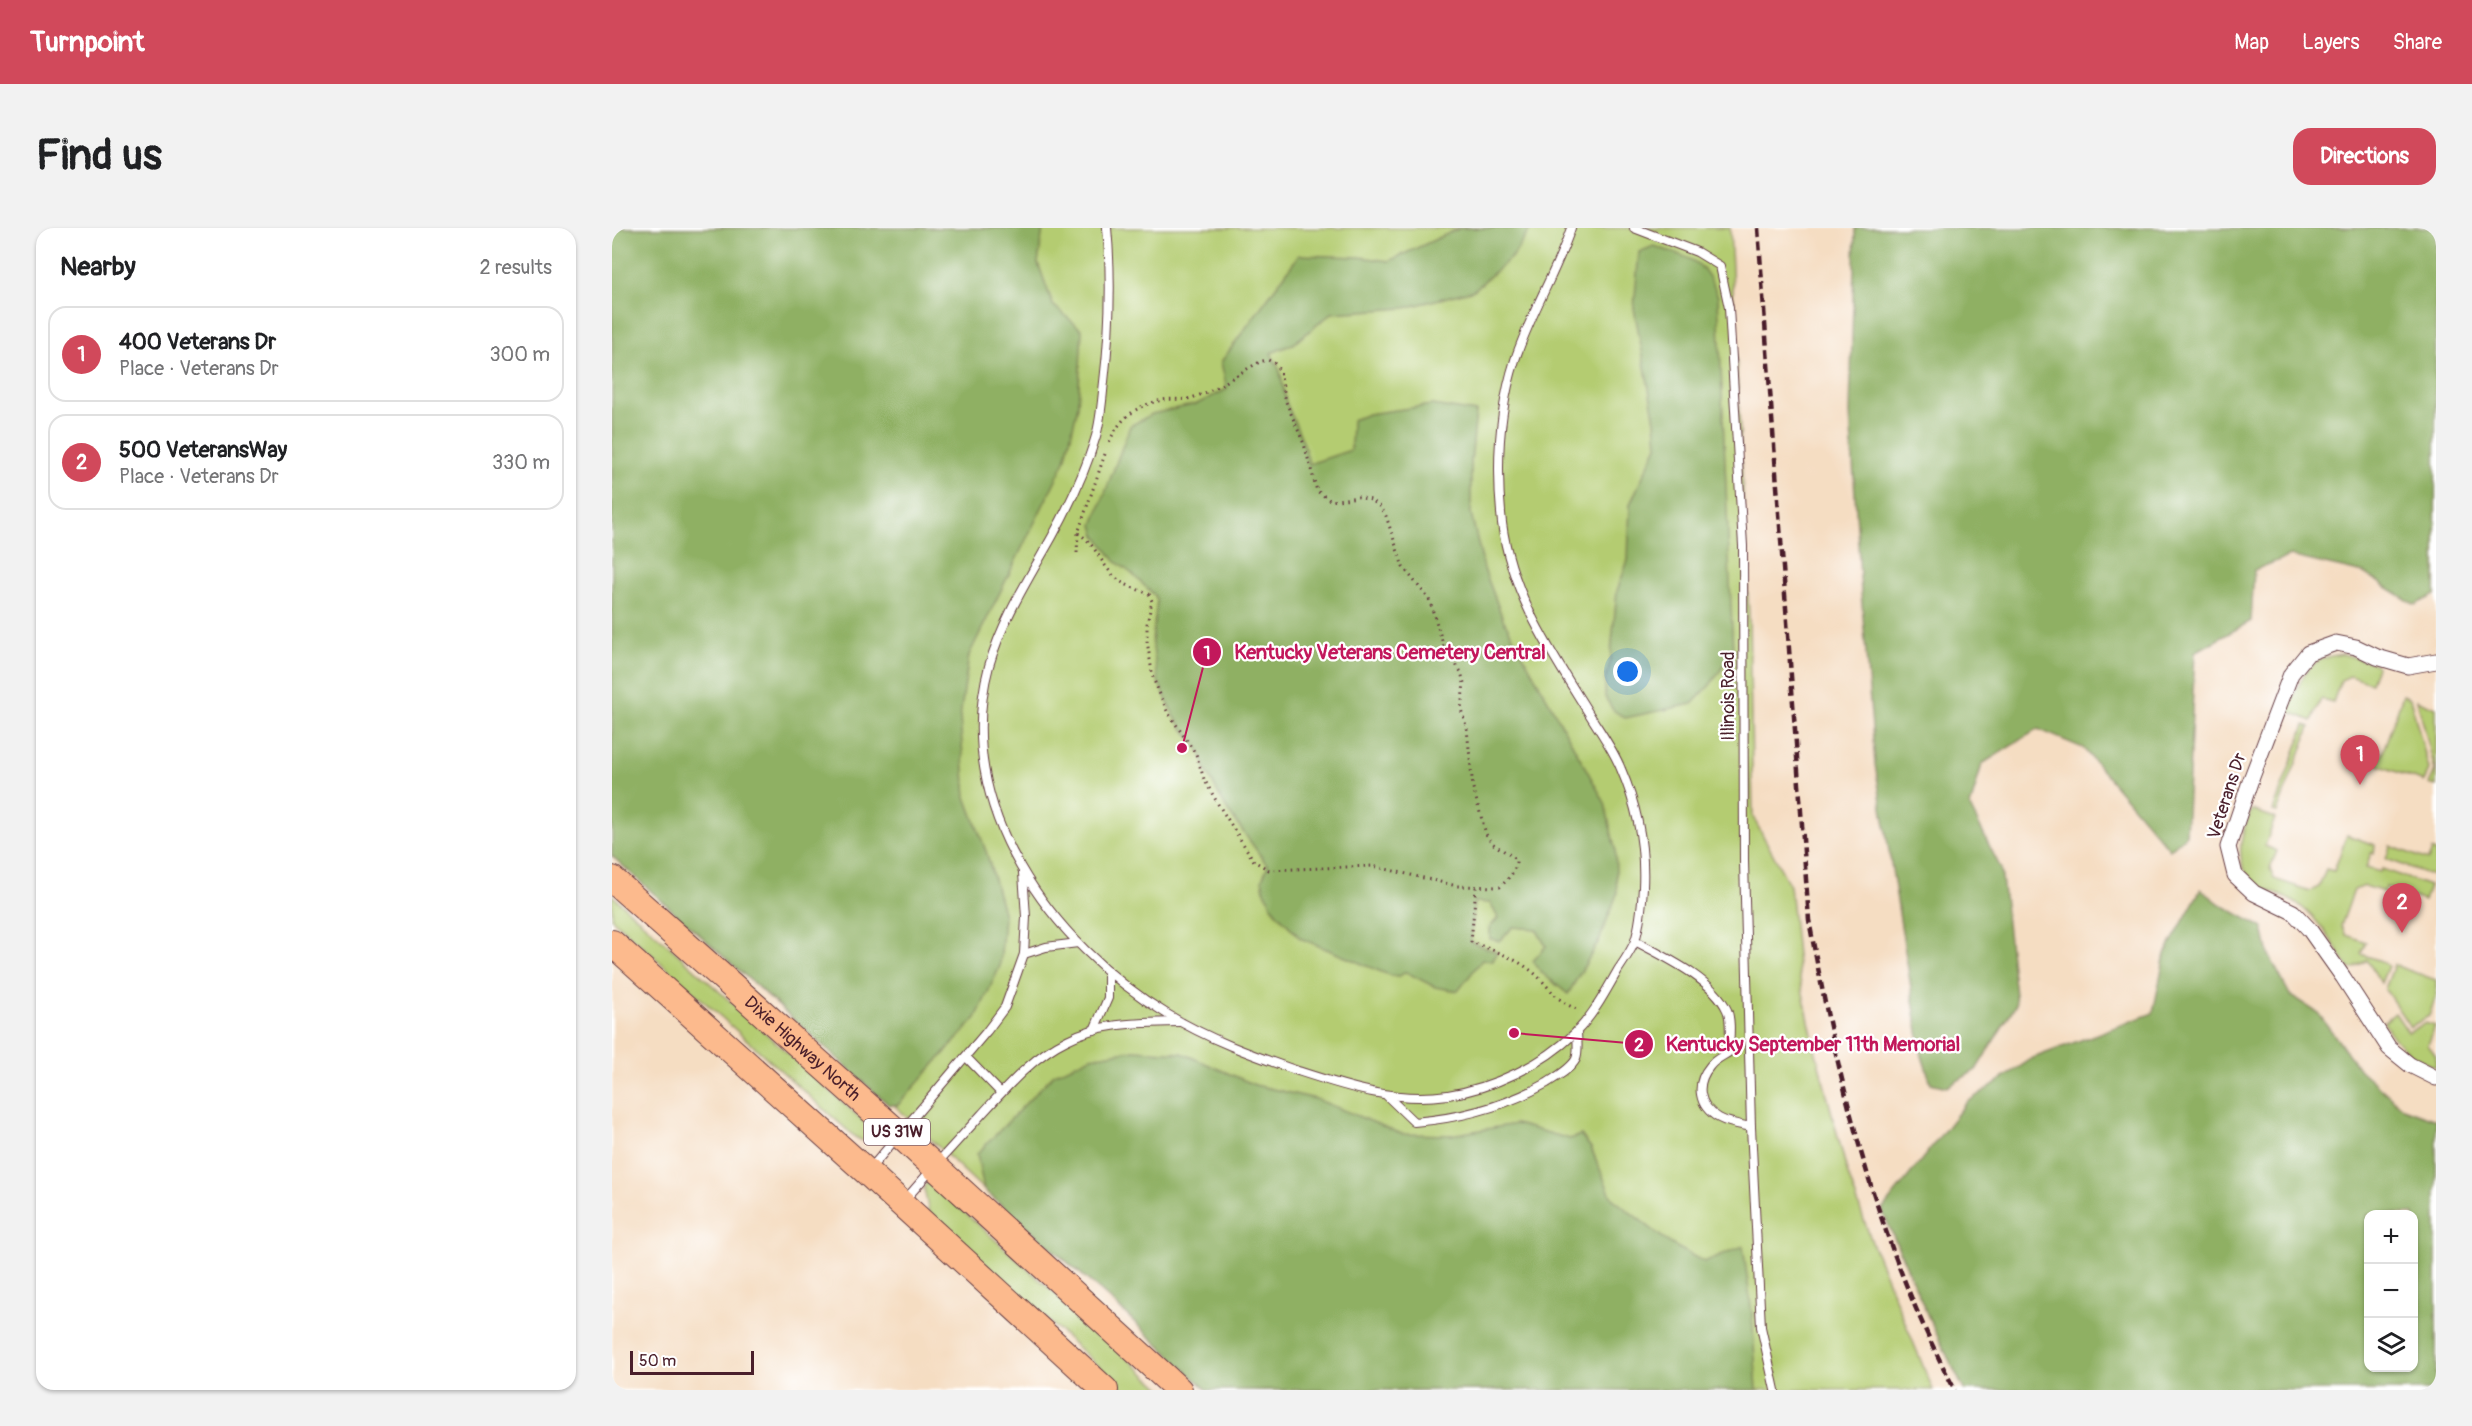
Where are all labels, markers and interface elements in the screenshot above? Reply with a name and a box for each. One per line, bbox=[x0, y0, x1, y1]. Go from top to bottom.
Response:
text: Turnpoint bbox=[30, 25, 144, 60]
text: Map bbox=[2234, 29, 2269, 56]
text: Layers bbox=[2302, 29, 2360, 56]
text: Share bbox=[2393, 29, 2442, 56]
button: Directions bbox=[2293, 128, 2436, 185]
text: Find us bbox=[36, 130, 162, 182]
text: Nearby bbox=[60, 251, 136, 283]
text: 2 results bbox=[480, 255, 552, 280]
text: 400 Veterans Dr bbox=[119, 328, 276, 356]
text: 1 bbox=[78, 342, 85, 367]
text: 300 m bbox=[489, 342, 550, 367]
text: Place · Veterans Dr bbox=[119, 356, 279, 381]
text: 500 VeteransWay bbox=[119, 436, 287, 464]
text: 2 bbox=[76, 450, 87, 475]
text: 330 m bbox=[492, 450, 550, 475]
text: Place · Veterans Dr bbox=[119, 464, 279, 489]
callout: Kentucky Veterans Cemetery Central bbox=[1192, 633, 1558, 671]
text: Kentucky Veterans Cemetery Central bbox=[1234, 640, 1546, 665]
text: 1 bbox=[1203, 642, 1211, 665]
street label: Illinois Road bbox=[1717, 651, 1740, 741]
your location bbox=[1613, 657, 1642, 686]
pin: 1 bbox=[2340, 736, 2380, 785]
street label: Veterans Dr bbox=[2202, 749, 2252, 842]
pin: 2 bbox=[2382, 884, 2422, 933]
street label: Dixie Highway North bbox=[740, 991, 866, 1106]
callout: Kentucky September 11th Memorial bbox=[1624, 1025, 1972, 1063]
text: Kentucky September 11th Memorial bbox=[1666, 1032, 1960, 1057]
text: 2 bbox=[1634, 1034, 1644, 1057]
road number: US 31W bbox=[864, 1119, 930, 1145]
map controls bbox=[2364, 1210, 2418, 1372]
button: + bbox=[2364, 1210, 2418, 1264]
button: − bbox=[2364, 1264, 2418, 1318]
button: layers bbox=[2364, 1318, 2418, 1372]
scale bar bbox=[630, 1348, 754, 1376]
text: 50 m bbox=[639, 1351, 676, 1371]

